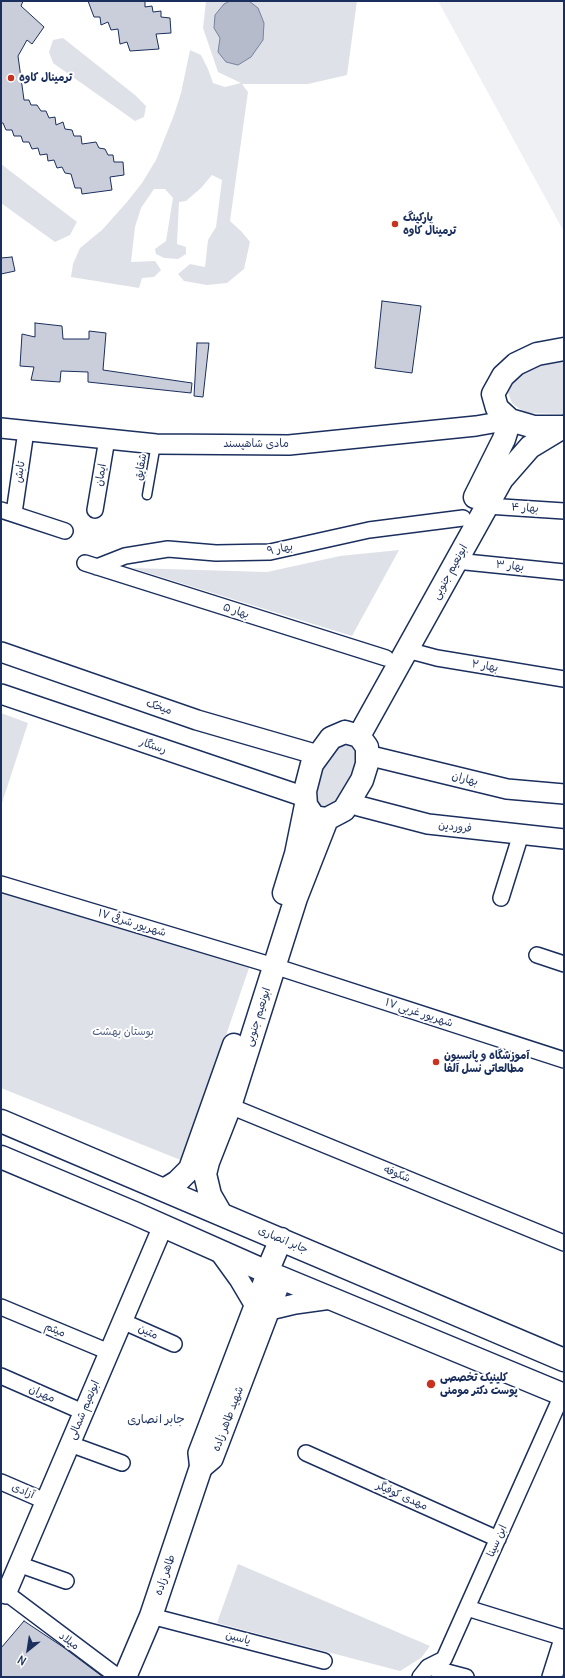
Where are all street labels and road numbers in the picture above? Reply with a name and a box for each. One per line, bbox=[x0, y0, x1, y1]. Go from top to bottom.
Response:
street label: مادی شاهپسند bbox=[223, 437, 289, 451]
street label: شقایق bbox=[132, 453, 150, 481]
street label: تابش bbox=[12, 460, 28, 484]
street label: ایمان bbox=[93, 463, 109, 487]
street label: بهار ۴ bbox=[511, 500, 539, 516]
street label: بهار ۹ bbox=[266, 540, 294, 558]
street label: ابونعیم جنوبی bbox=[429, 542, 471, 602]
street label: بهار ۳ bbox=[495, 558, 525, 574]
street label: بهار ۵ bbox=[221, 601, 251, 621]
street label: بهار ۲ bbox=[471, 657, 499, 675]
street label: میخک bbox=[144, 696, 174, 718]
street label: رستگار bbox=[138, 735, 168, 757]
street label: بهاران bbox=[451, 769, 479, 789]
street label: فروردین bbox=[438, 819, 472, 835]
street label: ۱۷ شهریور شرقی bbox=[96, 906, 168, 940]
street label: ابونعیم جنوبی bbox=[242, 986, 274, 1048]
street label: ۱۷ شهریور غربی bbox=[383, 996, 455, 1030]
street label: شکوفه bbox=[382, 1163, 412, 1185]
street label: جابر انصاری bbox=[256, 1224, 310, 1256]
street label: میثم bbox=[43, 1320, 67, 1340]
street label: متین bbox=[136, 1322, 160, 1342]
street label: ابونعیم شمالی bbox=[66, 1378, 102, 1442]
street label: مهران bbox=[27, 1382, 57, 1406]
street label: شهید طاهر زاده bbox=[210, 1385, 246, 1453]
street label: مهدی کوفیگر bbox=[374, 1479, 430, 1513]
street label: آزادی bbox=[10, 1480, 36, 1502]
street label: ابن سینا bbox=[484, 1523, 510, 1559]
street label: طاهر زاده bbox=[152, 1553, 178, 1597]
street label: یاسین bbox=[224, 1628, 252, 1648]
street label: میلاد bbox=[56, 1629, 82, 1653]

